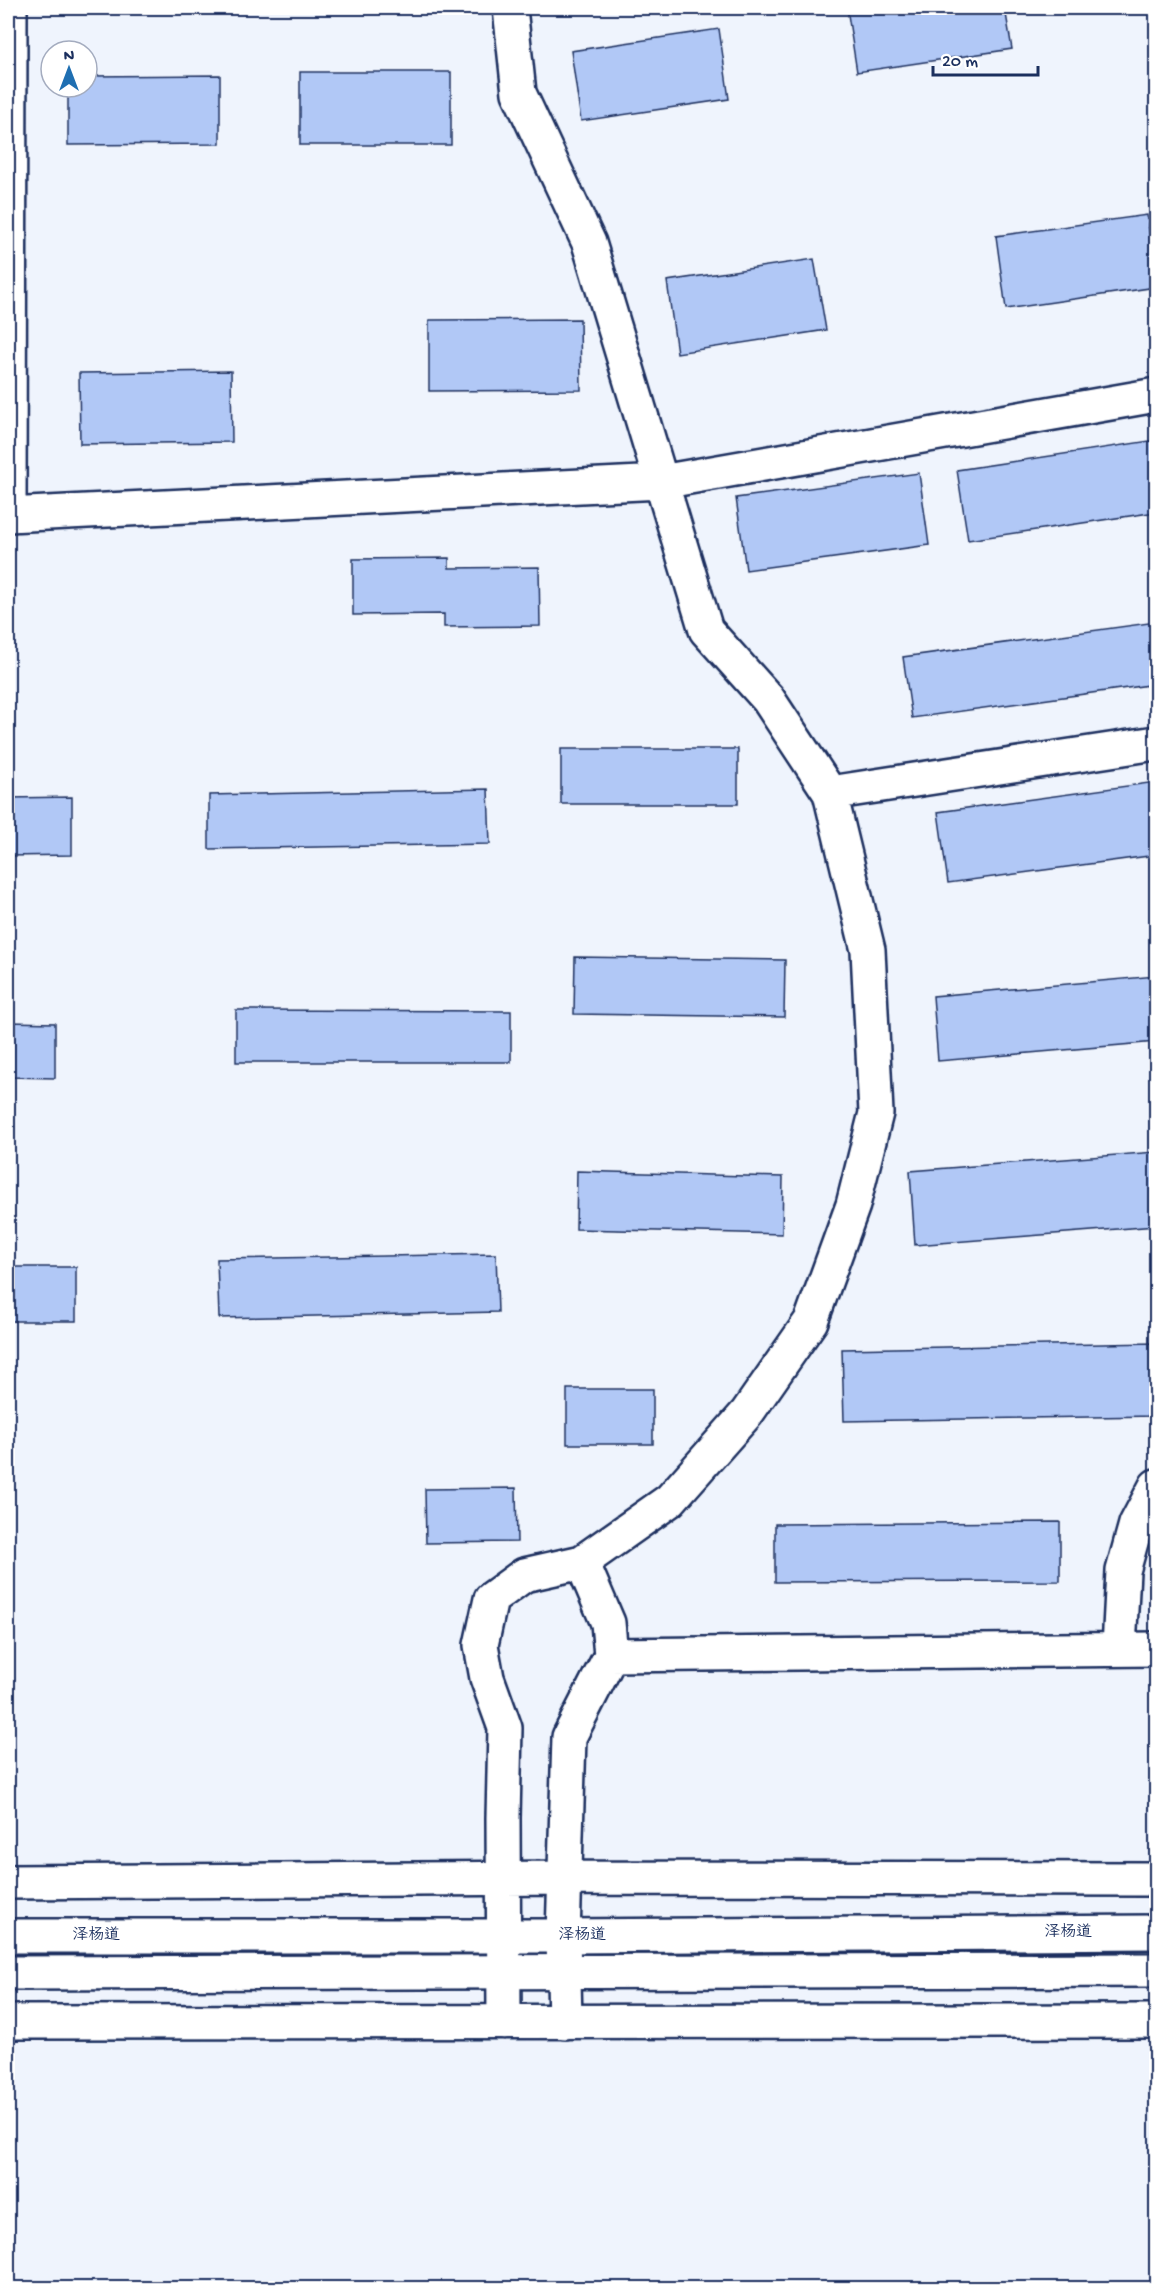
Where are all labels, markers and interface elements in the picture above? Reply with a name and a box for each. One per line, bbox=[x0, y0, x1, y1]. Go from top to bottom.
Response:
north arrow bbox=[39, 39, 99, 99]
scale bar bbox=[933, 39, 1038, 77]
text: N bbox=[64, 48, 75, 67]
text: 20 m bbox=[942, 52, 978, 73]
street label: 泽杨道 bbox=[1044, 1922, 1092, 1943]
street label: 泽杨道 bbox=[72, 1925, 120, 1946]
street label: 泽杨道 bbox=[558, 1925, 606, 1946]

